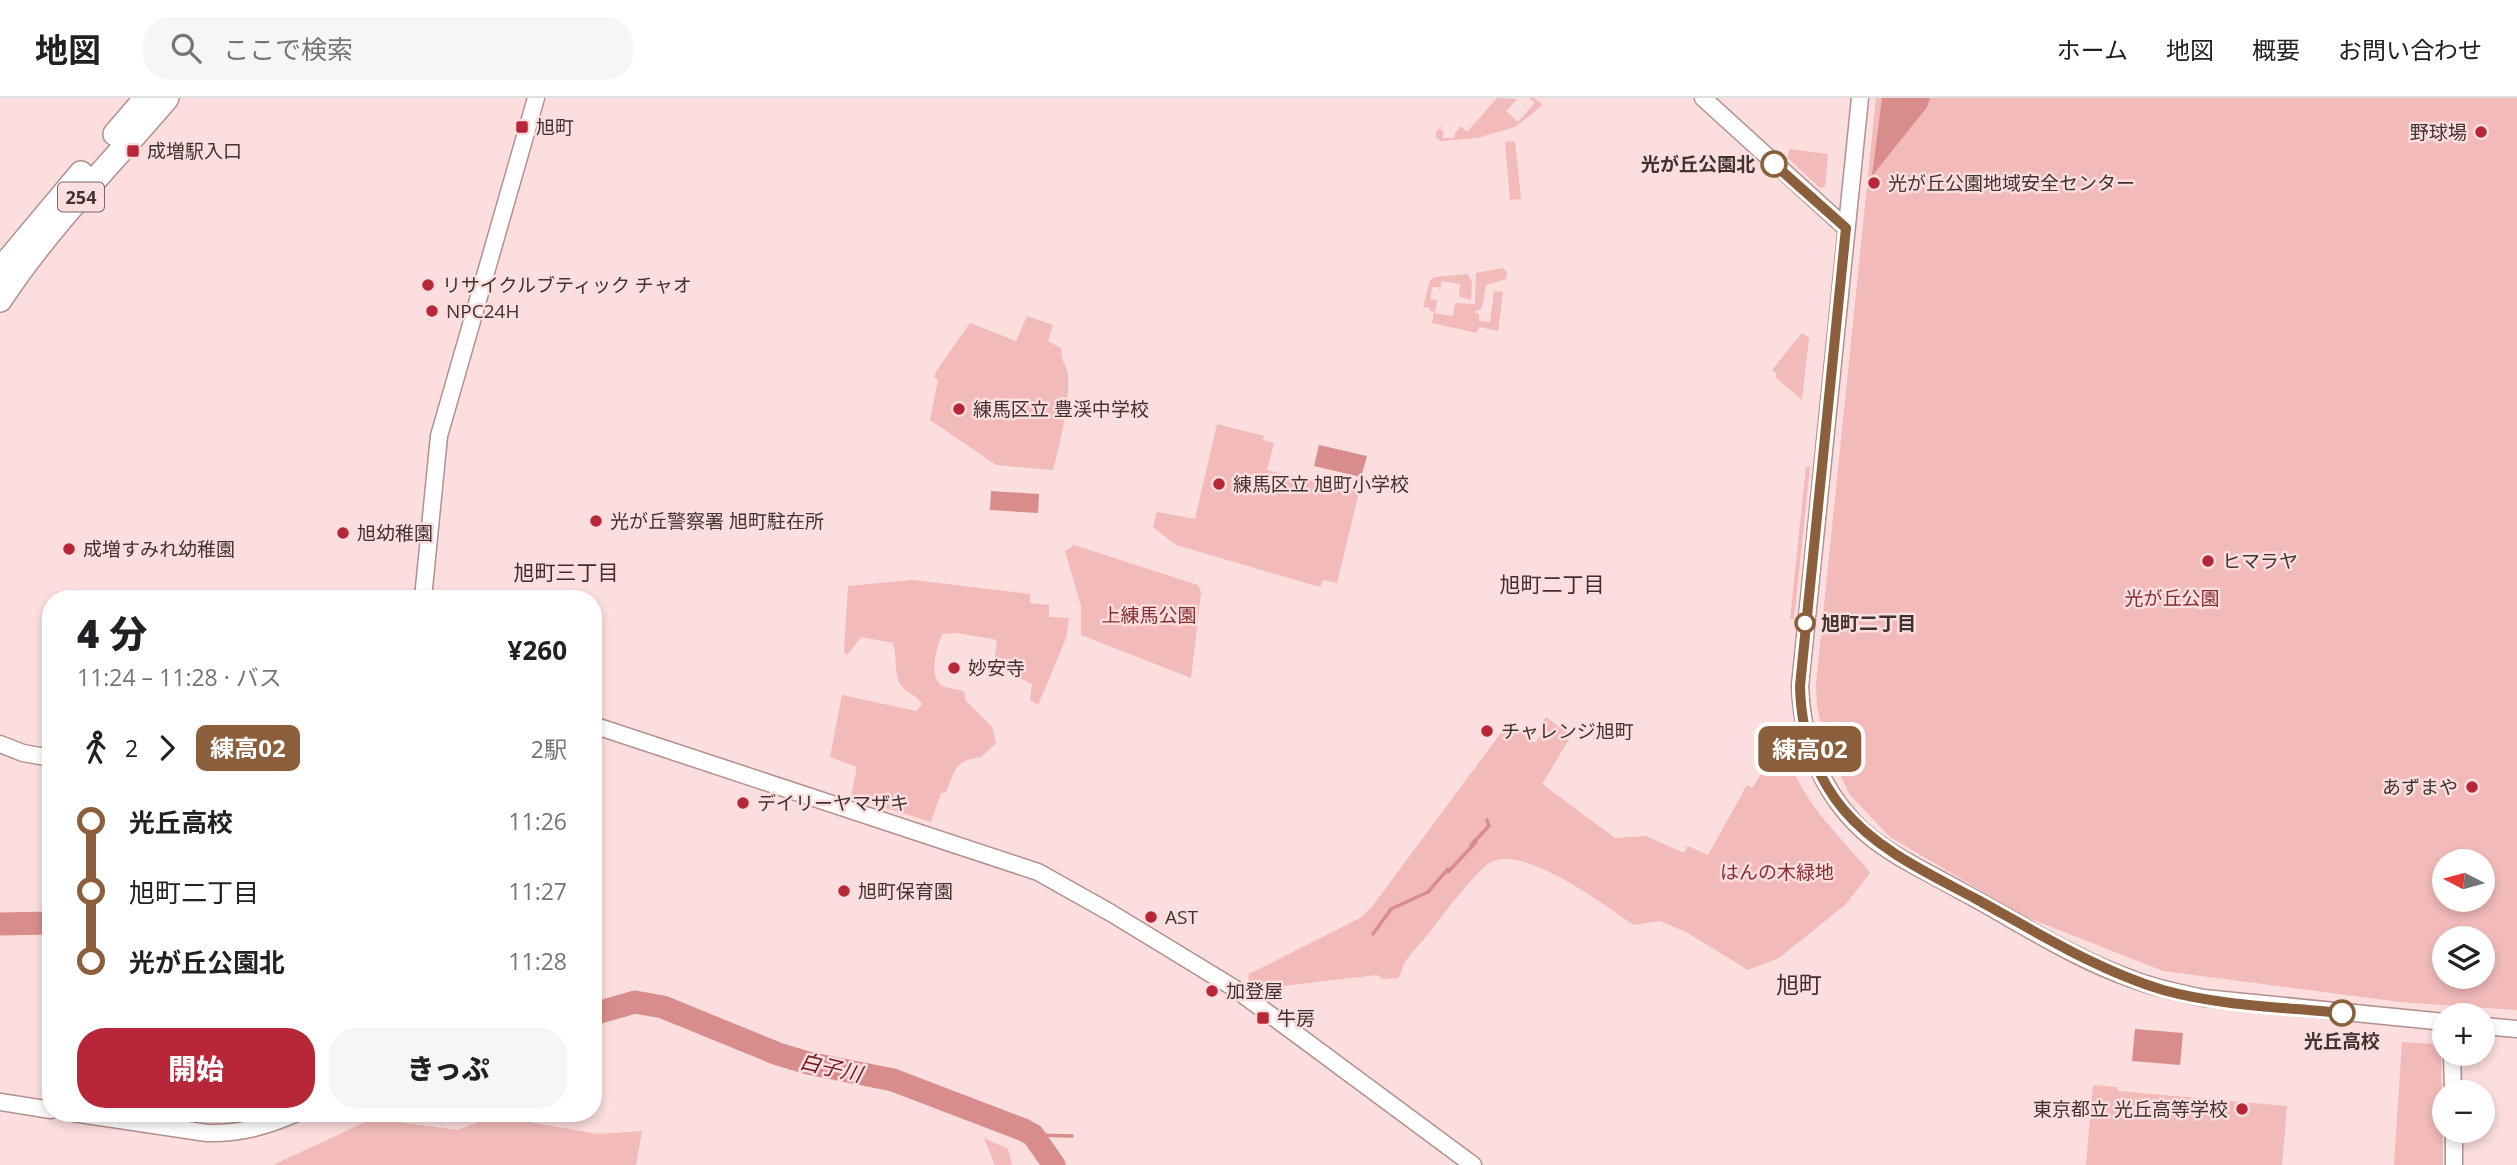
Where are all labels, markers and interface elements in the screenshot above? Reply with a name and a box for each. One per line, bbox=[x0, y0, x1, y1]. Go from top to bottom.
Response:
search box bbox=[143, 17, 633, 80]
text: 地図 bbox=[35, 27, 101, 72]
icon: search bbox=[167, 29, 205, 67]
text: ここで検索 bbox=[223, 31, 353, 67]
text: ホーム bbox=[2057, 33, 2128, 66]
text: 地図 bbox=[2166, 33, 2214, 66]
text: 概要 bbox=[2252, 33, 2300, 66]
text: お問い合わせ bbox=[2338, 33, 2482, 66]
place label: 旭町 bbox=[536, 114, 574, 140]
marker: 旭町 bbox=[514, 119, 530, 135]
place label: 野球場 bbox=[2410, 119, 2467, 145]
marker: 野球場 bbox=[2473, 124, 2489, 140]
place label: 成増駅入口 bbox=[147, 138, 242, 164]
marker: 成増駅入口 bbox=[125, 143, 141, 159]
place label: 光が丘公園北 bbox=[1641, 151, 1755, 177]
marker: 光が丘公園北 bbox=[1761, 151, 1787, 177]
place label: 光が丘公園地域安全センター bbox=[1888, 170, 2135, 196]
marker: 光が丘公園地域安全センター bbox=[1866, 175, 1882, 191]
road number: 254 bbox=[58, 182, 104, 212]
place label: リサイクルブティック チャオ bbox=[442, 272, 692, 298]
marker: リサイクルブティック チャオ bbox=[420, 277, 436, 293]
place label: NPC24H bbox=[446, 298, 519, 324]
marker: NPC24H bbox=[424, 303, 440, 319]
place label: 練馬区立 豊渓中学校 bbox=[973, 396, 1149, 422]
marker: 練馬区立 豊渓中学校 bbox=[951, 401, 967, 417]
place label: 練馬区立 旭町小学校 bbox=[1233, 471, 1409, 497]
marker: 練馬区立 旭町小学校 bbox=[1211, 476, 1227, 492]
place label: 光が丘警察署 旭町駐在所 bbox=[610, 508, 824, 534]
marker: 光が丘警察署 旭町駐在所 bbox=[588, 513, 604, 529]
place label: 旭幼稚園 bbox=[357, 520, 433, 546]
marker: 旭幼稚園 bbox=[335, 525, 351, 541]
place label: 成増すみれ幼稚園 bbox=[83, 536, 235, 562]
marker: 成増すみれ幼稚園 bbox=[61, 541, 77, 557]
place label: ヒマラヤ bbox=[2222, 548, 2298, 574]
marker: ヒマラヤ bbox=[2200, 553, 2216, 569]
district label: 旭町三丁目 bbox=[514, 558, 619, 586]
district label: 旭町二丁目 bbox=[1500, 570, 1605, 598]
park label: 光が丘公園 bbox=[2124, 585, 2220, 611]
park label: 上練馬公園 bbox=[1101, 602, 1197, 628]
text: 4 分 bbox=[77, 607, 147, 659]
place label: 旭町二丁目 bbox=[1821, 610, 1916, 636]
marker: 旭町二丁目 bbox=[1795, 613, 1815, 633]
text: ¥260 bbox=[508, 632, 567, 668]
place label: 妙安寺 bbox=[968, 655, 1025, 681]
marker: 妙安寺 bbox=[946, 660, 962, 676]
text: 11:24 – 11:28 · バス bbox=[77, 661, 282, 693]
place label: チャレンジ旭町 bbox=[1501, 718, 1634, 744]
marker: チャレンジ旭町 bbox=[1479, 723, 1495, 739]
line badge: 練高02 bbox=[1761, 726, 1859, 772]
icon: walk bbox=[77, 729, 115, 767]
icon: forward bbox=[148, 729, 186, 767]
text: 練高02 bbox=[210, 731, 286, 764]
text: 2 bbox=[125, 732, 138, 764]
text: 練高02 bbox=[1772, 732, 1848, 765]
text: 2駅 bbox=[531, 733, 567, 765]
place label: あずまや bbox=[2382, 774, 2458, 800]
marker: あずまや bbox=[2464, 779, 2480, 795]
place label: デイリーヤマザキ bbox=[757, 790, 909, 816]
marker: デイリーヤマザキ bbox=[735, 795, 751, 811]
text: 光丘高校 bbox=[129, 804, 233, 840]
text: 11:26 bbox=[508, 805, 567, 837]
north arrow bbox=[2432, 849, 2496, 912]
map controls bbox=[2432, 849, 2495, 1143]
park label: はんの木緑地 bbox=[1720, 859, 1834, 885]
text: 旭町二丁目 bbox=[129, 874, 259, 910]
text: 11:27 bbox=[508, 875, 567, 907]
place label: 旭町保育園 bbox=[858, 878, 953, 904]
marker: 旭町保育園 bbox=[836, 883, 852, 899]
place label: AST bbox=[1165, 904, 1198, 930]
marker: AST bbox=[1143, 909, 1159, 925]
button: layers bbox=[2432, 926, 2495, 989]
text: 光が丘公園北 bbox=[129, 944, 285, 980]
text: 11:28 bbox=[508, 945, 567, 977]
district label: 旭町 bbox=[1776, 968, 1822, 1000]
place label: 加登屋 bbox=[1226, 978, 1283, 1004]
marker: 加登屋 bbox=[1204, 983, 1220, 999]
marker: 光丘高校 bbox=[2329, 1000, 2355, 1026]
button: + bbox=[2432, 1003, 2495, 1066]
place label: 牛房 bbox=[1277, 1005, 1315, 1031]
marker: 牛房 bbox=[1255, 1010, 1271, 1026]
button: 開始 bbox=[77, 1028, 315, 1108]
button: きっぷ bbox=[329, 1028, 567, 1108]
place label: 光丘高校 bbox=[2304, 1028, 2380, 1054]
water label: 白子川 bbox=[797, 1046, 867, 1088]
button: − bbox=[2432, 1080, 2495, 1143]
place label: 東京都立 光丘高等学校 bbox=[2033, 1096, 2228, 1122]
marker: 東京都立 光丘高等学校 bbox=[2234, 1101, 2250, 1117]

